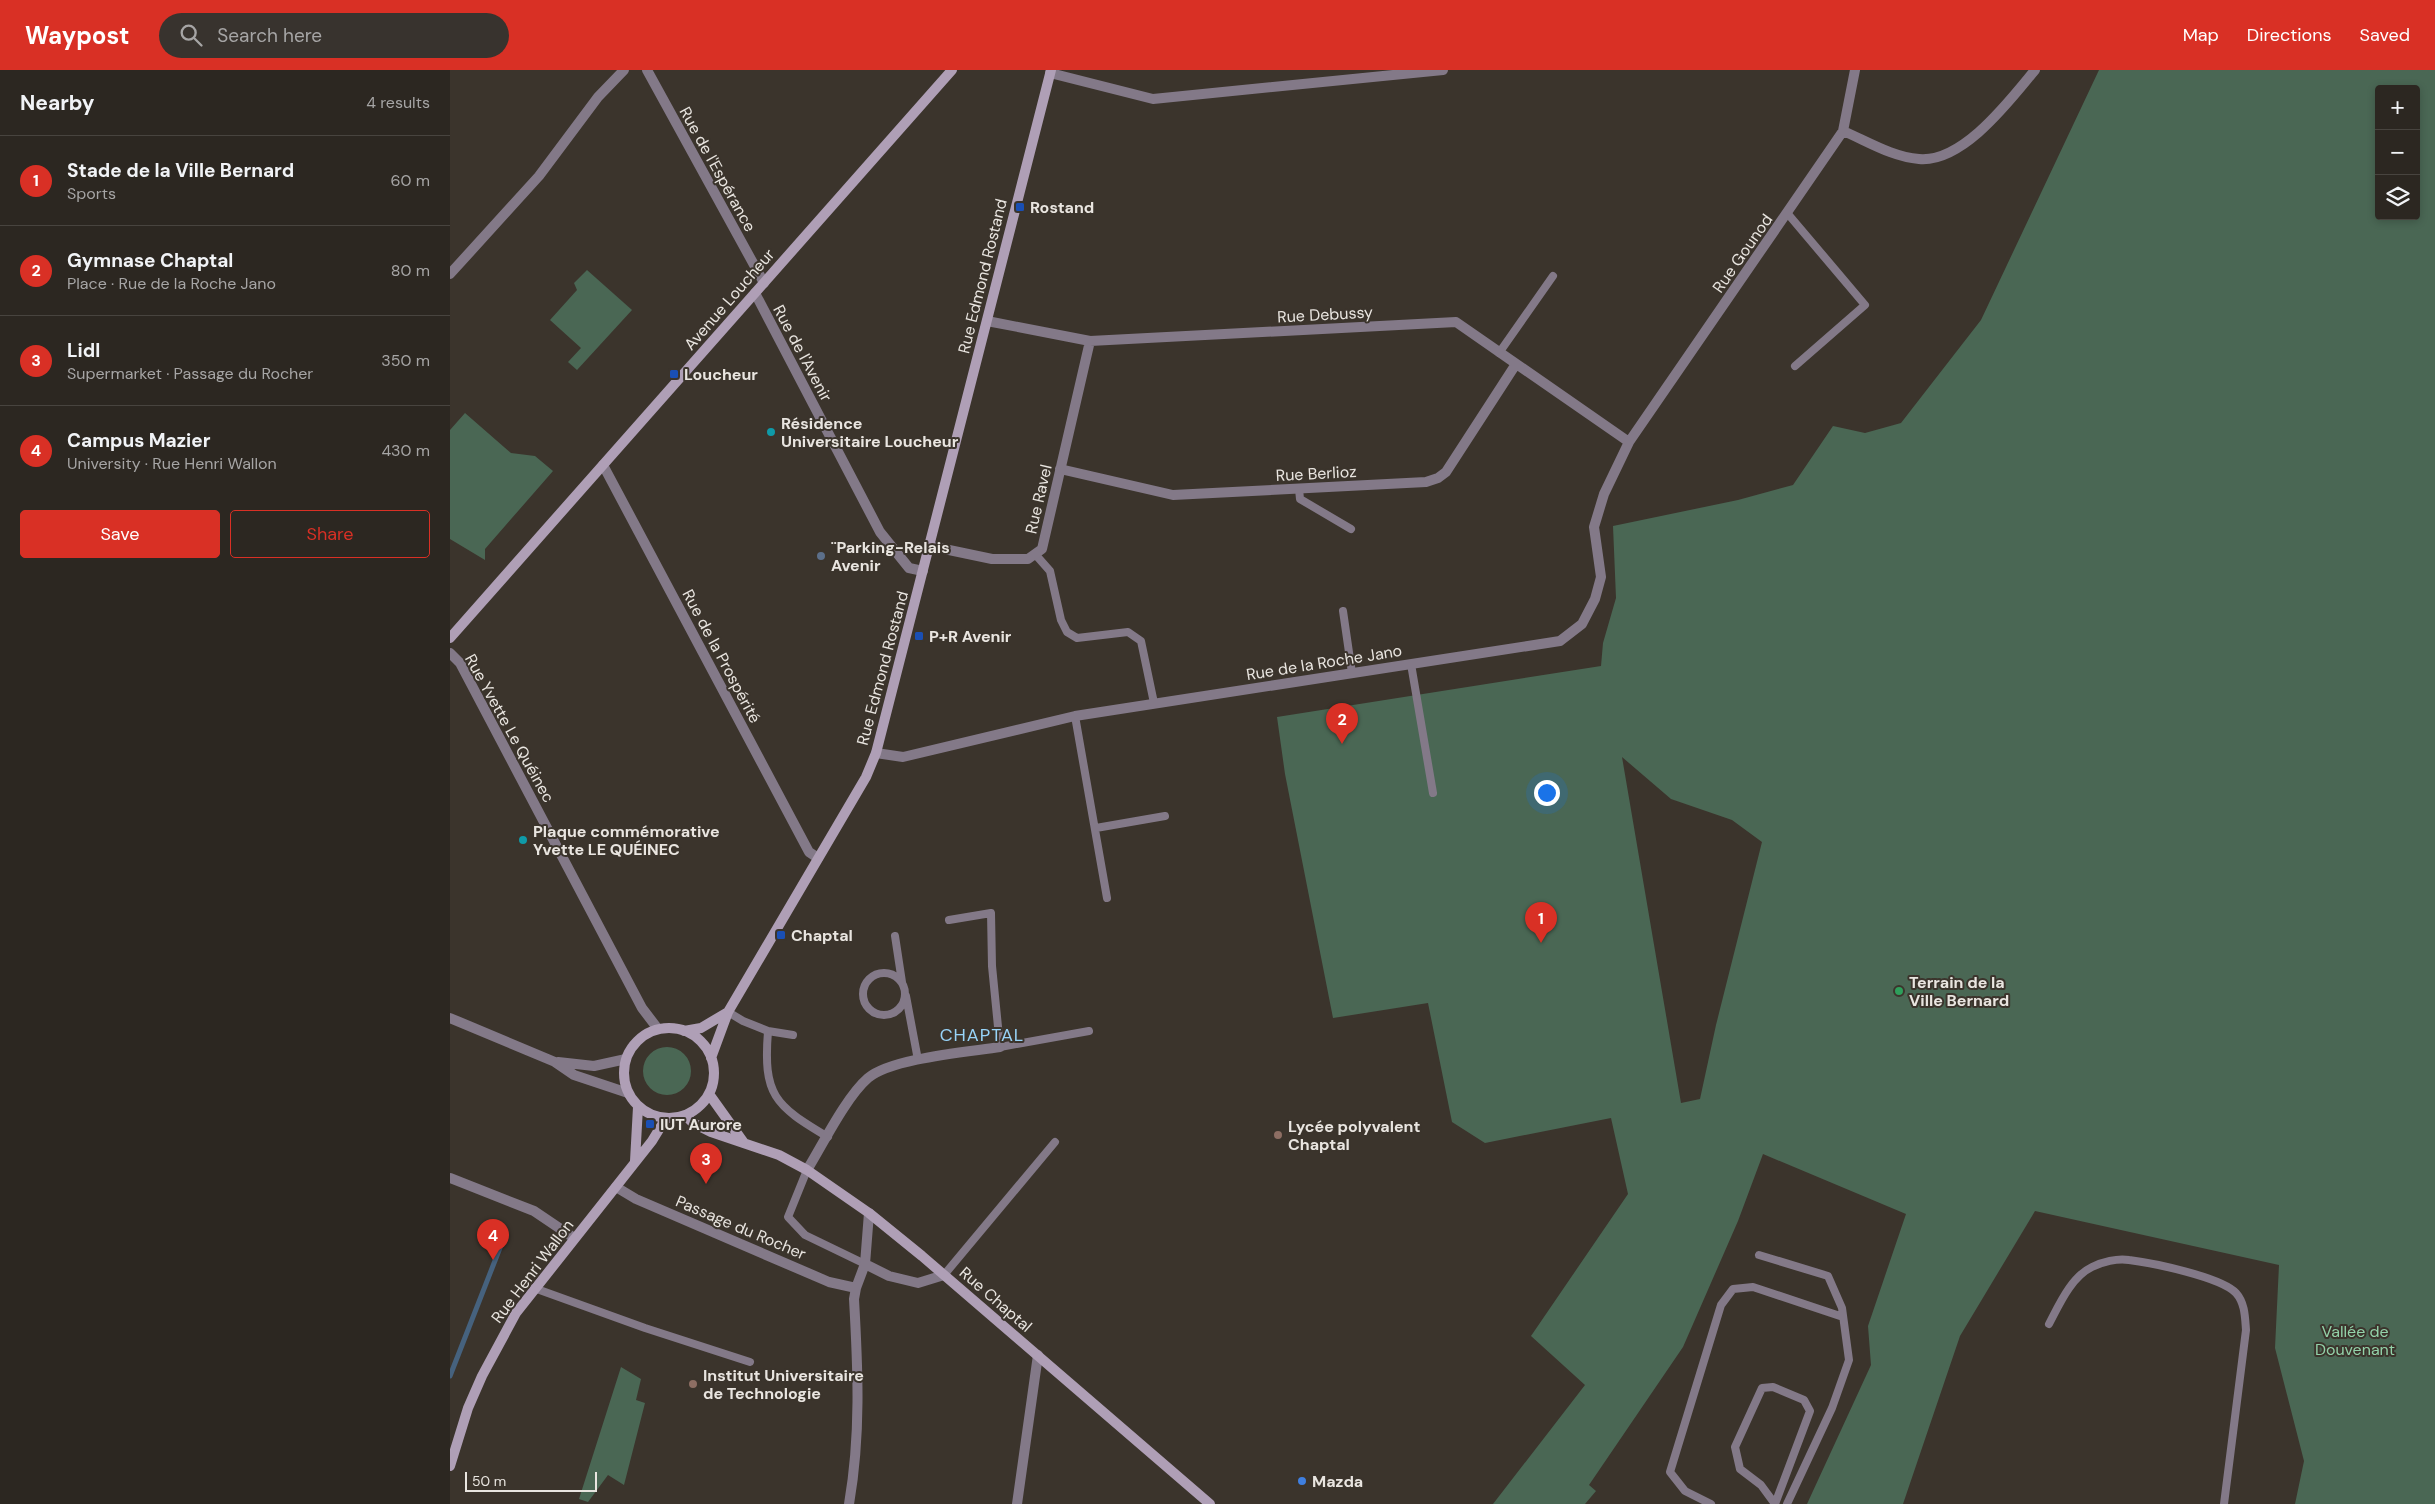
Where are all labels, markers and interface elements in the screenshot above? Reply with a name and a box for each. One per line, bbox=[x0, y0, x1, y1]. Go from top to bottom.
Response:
search box bbox=[159, 13, 509, 58]
text: Waypost bbox=[25, 20, 129, 51]
icon: search bbox=[177, 21, 205, 49]
text: Search here bbox=[217, 23, 322, 48]
text: Map bbox=[2183, 23, 2219, 47]
text: Directions bbox=[2247, 23, 2332, 47]
text: Saved bbox=[2360, 23, 2410, 47]
map controls bbox=[2375, 85, 2420, 220]
button: + bbox=[2375, 85, 2420, 130]
text: Nearby bbox=[20, 89, 94, 117]
text: 4 results bbox=[366, 92, 430, 113]
street label: Rue de l'Espérance bbox=[675, 103, 761, 235]
button: − bbox=[2375, 130, 2420, 175]
text: Stade de la Ville Bernard bbox=[67, 158, 294, 183]
text: 1 bbox=[33, 170, 39, 191]
text: 60 m bbox=[390, 170, 430, 191]
button: layers bbox=[2375, 175, 2420, 220]
text: Sports bbox=[67, 183, 116, 204]
street label: Rue Edmond Rostand bbox=[953, 197, 1012, 356]
place label: Rostand bbox=[1030, 197, 1094, 218]
marker: Rostand bbox=[1014, 201, 1026, 213]
street label: Rue Gounod bbox=[1708, 210, 1777, 297]
street label: Avenue Loucheur bbox=[679, 244, 779, 354]
text: Gymnase Chaptal bbox=[67, 248, 233, 273]
text: 2 bbox=[31, 260, 41, 281]
text: 80 m bbox=[391, 260, 430, 281]
text: Place · Rue de la Roche Jano bbox=[67, 273, 276, 294]
street label: Rue de l'Avenir bbox=[768, 301, 837, 405]
street label: Rue Debussy bbox=[1277, 301, 1374, 327]
text: Lidl bbox=[67, 338, 100, 363]
text: 3 bbox=[31, 350, 41, 371]
text: 350 m bbox=[381, 350, 430, 371]
text: Supermarket · Passage du Rocher bbox=[67, 363, 313, 384]
place label: Loucheur bbox=[684, 364, 758, 385]
marker: Loucheur bbox=[668, 368, 680, 380]
place label: Résidence Universitaire Loucheur bbox=[781, 413, 959, 452]
marker: Résidence Universitaire Loucheur bbox=[765, 426, 777, 438]
text: Campus Mazier bbox=[67, 428, 210, 453]
text: 4 bbox=[31, 440, 41, 461]
text: 430 m bbox=[381, 440, 430, 461]
text: University · Rue Henri Wallon bbox=[67, 453, 277, 474]
street label: Rue Berlioz bbox=[1275, 461, 1357, 486]
street label: Rue Ravel bbox=[1020, 462, 1057, 536]
button: Save bbox=[20, 510, 220, 558]
button: Share bbox=[230, 510, 430, 558]
place label: ¨Parking-Relais Avenir bbox=[831, 537, 950, 576]
marker: ¨Parking-Relais Avenir bbox=[815, 550, 827, 562]
street label: Rue de la Prospérité bbox=[677, 586, 766, 727]
street label: Rue Edmond Rostand bbox=[852, 589, 913, 747]
place label: P+R Avenir bbox=[929, 626, 1012, 647]
marker: P+R Avenir bbox=[913, 630, 925, 642]
street label: Rue de la Roche Jano bbox=[1245, 640, 1404, 685]
street label: Rue Yvette Le Quéinec bbox=[460, 650, 559, 806]
pin: 2 bbox=[1326, 703, 1358, 744]
your location bbox=[1534, 780, 1560, 806]
place label: Plaque commémorative Yvette LE QUÉINEC bbox=[533, 821, 720, 860]
marker: Plaque commémorative Yvette LE QUÉINEC bbox=[517, 834, 529, 846]
pin: 1 bbox=[1525, 902, 1557, 943]
place label: Chaptal bbox=[791, 925, 853, 946]
marker: Chaptal bbox=[775, 929, 787, 941]
place label: Terrain de la Ville Bernard bbox=[1909, 972, 2009, 1011]
marker: Terrain de la Ville Bernard bbox=[1893, 985, 1905, 997]
district label: CHAPTAL bbox=[940, 1023, 1024, 1047]
place label: IUT Aurore bbox=[660, 1114, 742, 1135]
place label: Lycée polyvalent Chaptal bbox=[1288, 1116, 1420, 1155]
marker: IUT Aurore bbox=[644, 1118, 656, 1130]
marker: Lycée polyvalent Chaptal bbox=[1272, 1129, 1284, 1141]
pin: 3 bbox=[690, 1143, 722, 1184]
street label: Passage du Rocher bbox=[672, 1191, 809, 1264]
street label: Rue Henri Wallon bbox=[487, 1215, 578, 1327]
pin: 4 bbox=[477, 1219, 509, 1260]
street label: Rue Chaptal bbox=[955, 1262, 1036, 1337]
park label: Vallée de Douvenant bbox=[2315, 1321, 2395, 1360]
place label: Institut Universitaire de Technologie bbox=[703, 1365, 864, 1404]
marker: Institut Universitaire de Technologie bbox=[687, 1378, 699, 1390]
scale bar bbox=[465, 1469, 598, 1492]
place label: Mazda bbox=[1312, 1471, 1363, 1492]
text: 50 m bbox=[472, 1472, 506, 1490]
marker: Mazda bbox=[1296, 1475, 1308, 1487]

